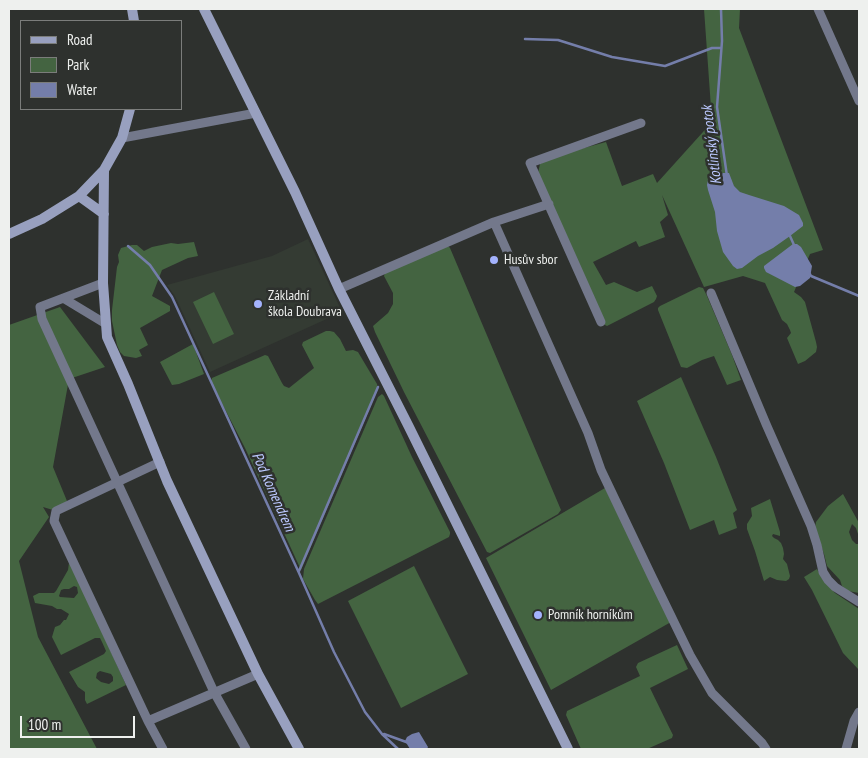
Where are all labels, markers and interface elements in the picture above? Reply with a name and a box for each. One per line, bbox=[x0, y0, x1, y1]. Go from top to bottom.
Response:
legend bbox=[20, 20, 182, 110]
text: Road bbox=[67, 30, 93, 49]
text: Park bbox=[67, 55, 89, 74]
text: Water bbox=[67, 80, 97, 99]
water label: Kotlinský potok bbox=[698, 104, 726, 186]
place label: Husův sbor bbox=[504, 252, 557, 268]
marker: Husův sbor bbox=[488, 254, 500, 266]
place label: Základní škola Doubrava bbox=[268, 288, 342, 321]
marker: Základní škola Doubrava bbox=[252, 298, 264, 310]
water label: Pod Komendrem bbox=[248, 450, 298, 534]
place label: Pomník horníkům bbox=[548, 607, 633, 623]
marker: Pomník horníkům bbox=[532, 609, 544, 621]
scale bar bbox=[22, 706, 138, 738]
text: 100 m bbox=[28, 715, 61, 734]

